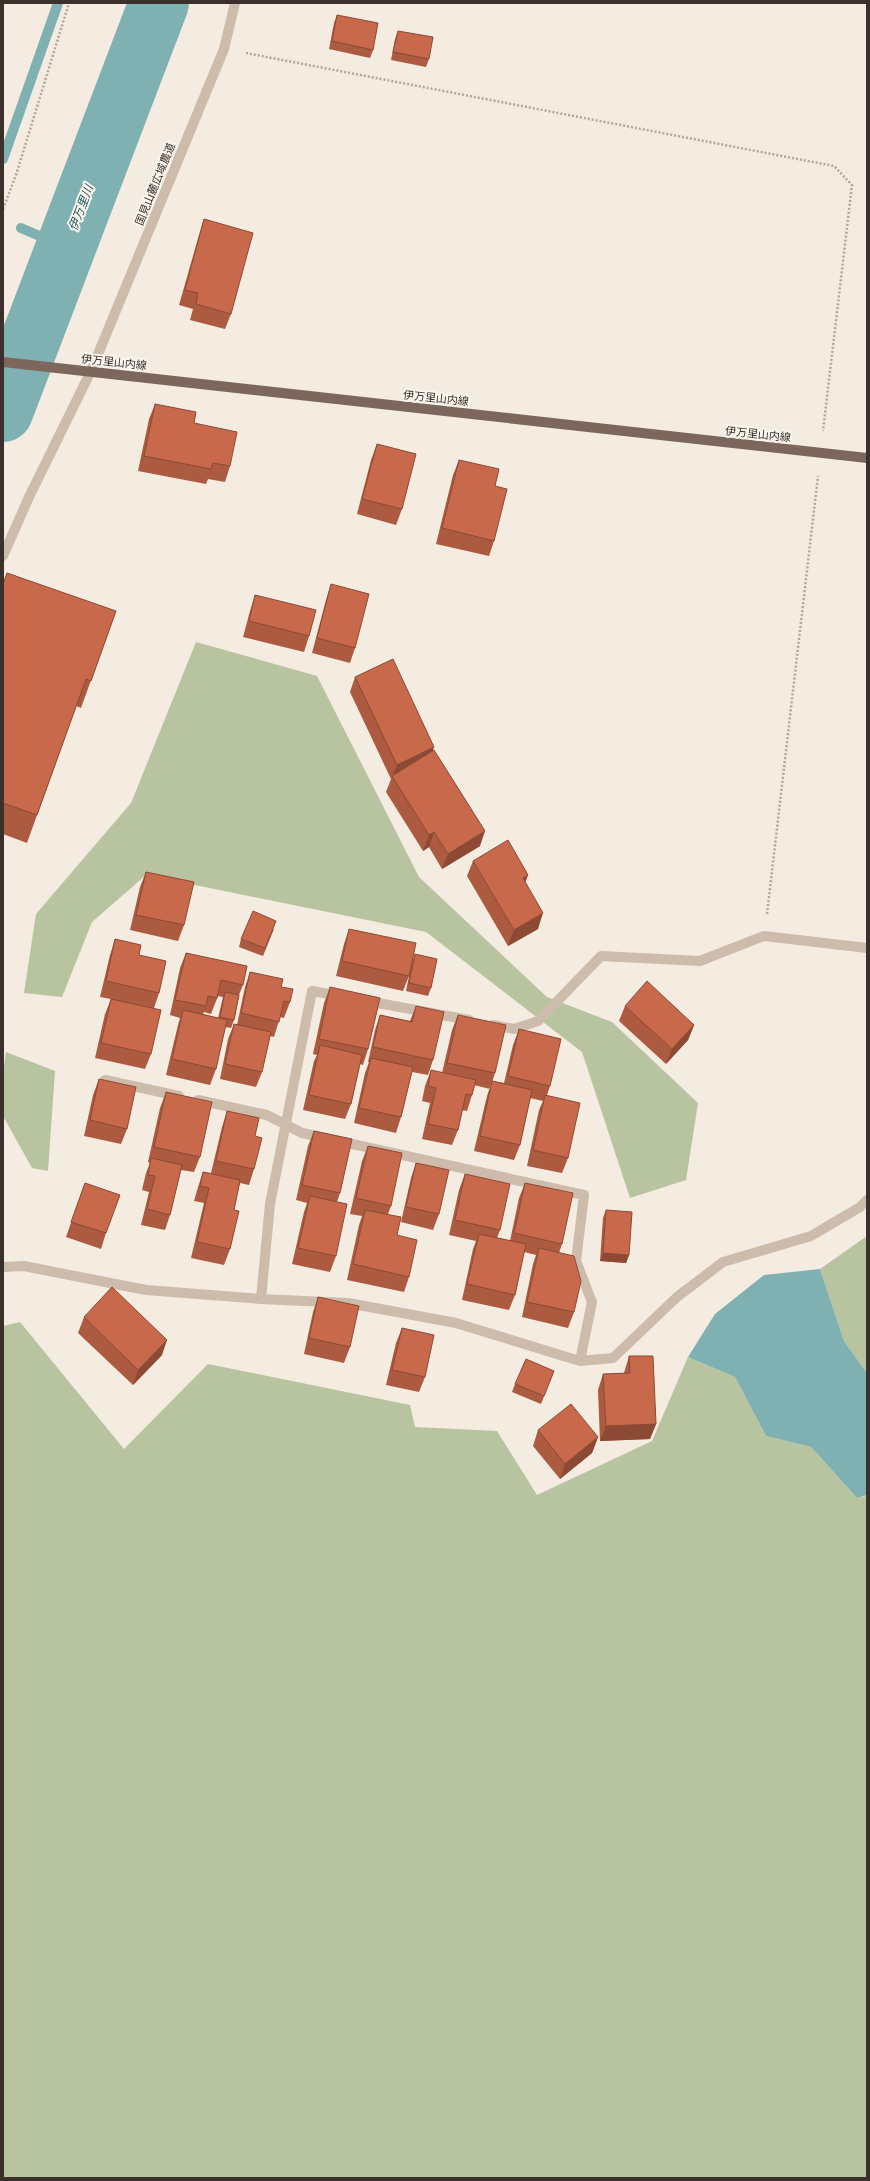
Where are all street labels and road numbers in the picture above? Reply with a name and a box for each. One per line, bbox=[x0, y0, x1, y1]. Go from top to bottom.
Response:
street label: 国見山麓広域農道 bbox=[132, 141, 177, 227]
street label: 伊万里山内線 bbox=[81, 352, 148, 371]
street label: 伊万里山内線 bbox=[403, 388, 470, 407]
street label: 伊万里山内線 bbox=[725, 424, 792, 443]

